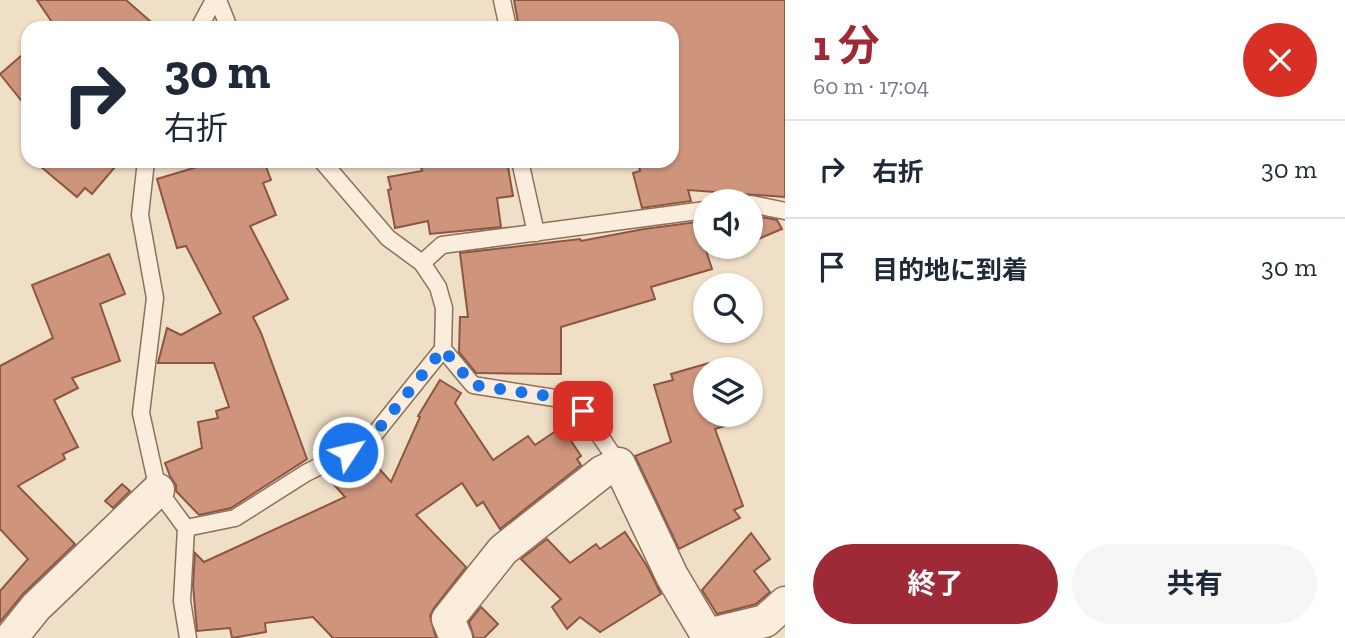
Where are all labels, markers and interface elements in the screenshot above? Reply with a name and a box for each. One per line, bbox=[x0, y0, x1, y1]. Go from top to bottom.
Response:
text: 1 分 bbox=[813, 20, 880, 71]
button: close bbox=[1243, 23, 1317, 97]
text: 30 m bbox=[164, 42, 270, 101]
icon: right bbox=[49, 49, 140, 140]
text: 60 m · 17:04 bbox=[813, 72, 929, 100]
text: 右折 bbox=[164, 109, 228, 147]
icon: right bbox=[813, 150, 851, 188]
text: 30 m bbox=[1261, 153, 1317, 185]
text: 右折 bbox=[872, 156, 924, 188]
map controls bbox=[693, 189, 763, 427]
button: sound bbox=[693, 189, 763, 259]
icon: arrive bbox=[813, 248, 851, 286]
text: 30 m bbox=[1261, 251, 1317, 283]
text: 目的地に到着 bbox=[872, 254, 1028, 286]
button: search bbox=[693, 273, 763, 343]
button: layers bbox=[693, 357, 763, 427]
pin bbox=[553, 381, 613, 441]
icon: arrive bbox=[564, 392, 602, 430]
position arrow bbox=[311, 415, 385, 489]
button: 終了 bbox=[813, 544, 1058, 624]
button: 共有 bbox=[1072, 544, 1317, 624]

